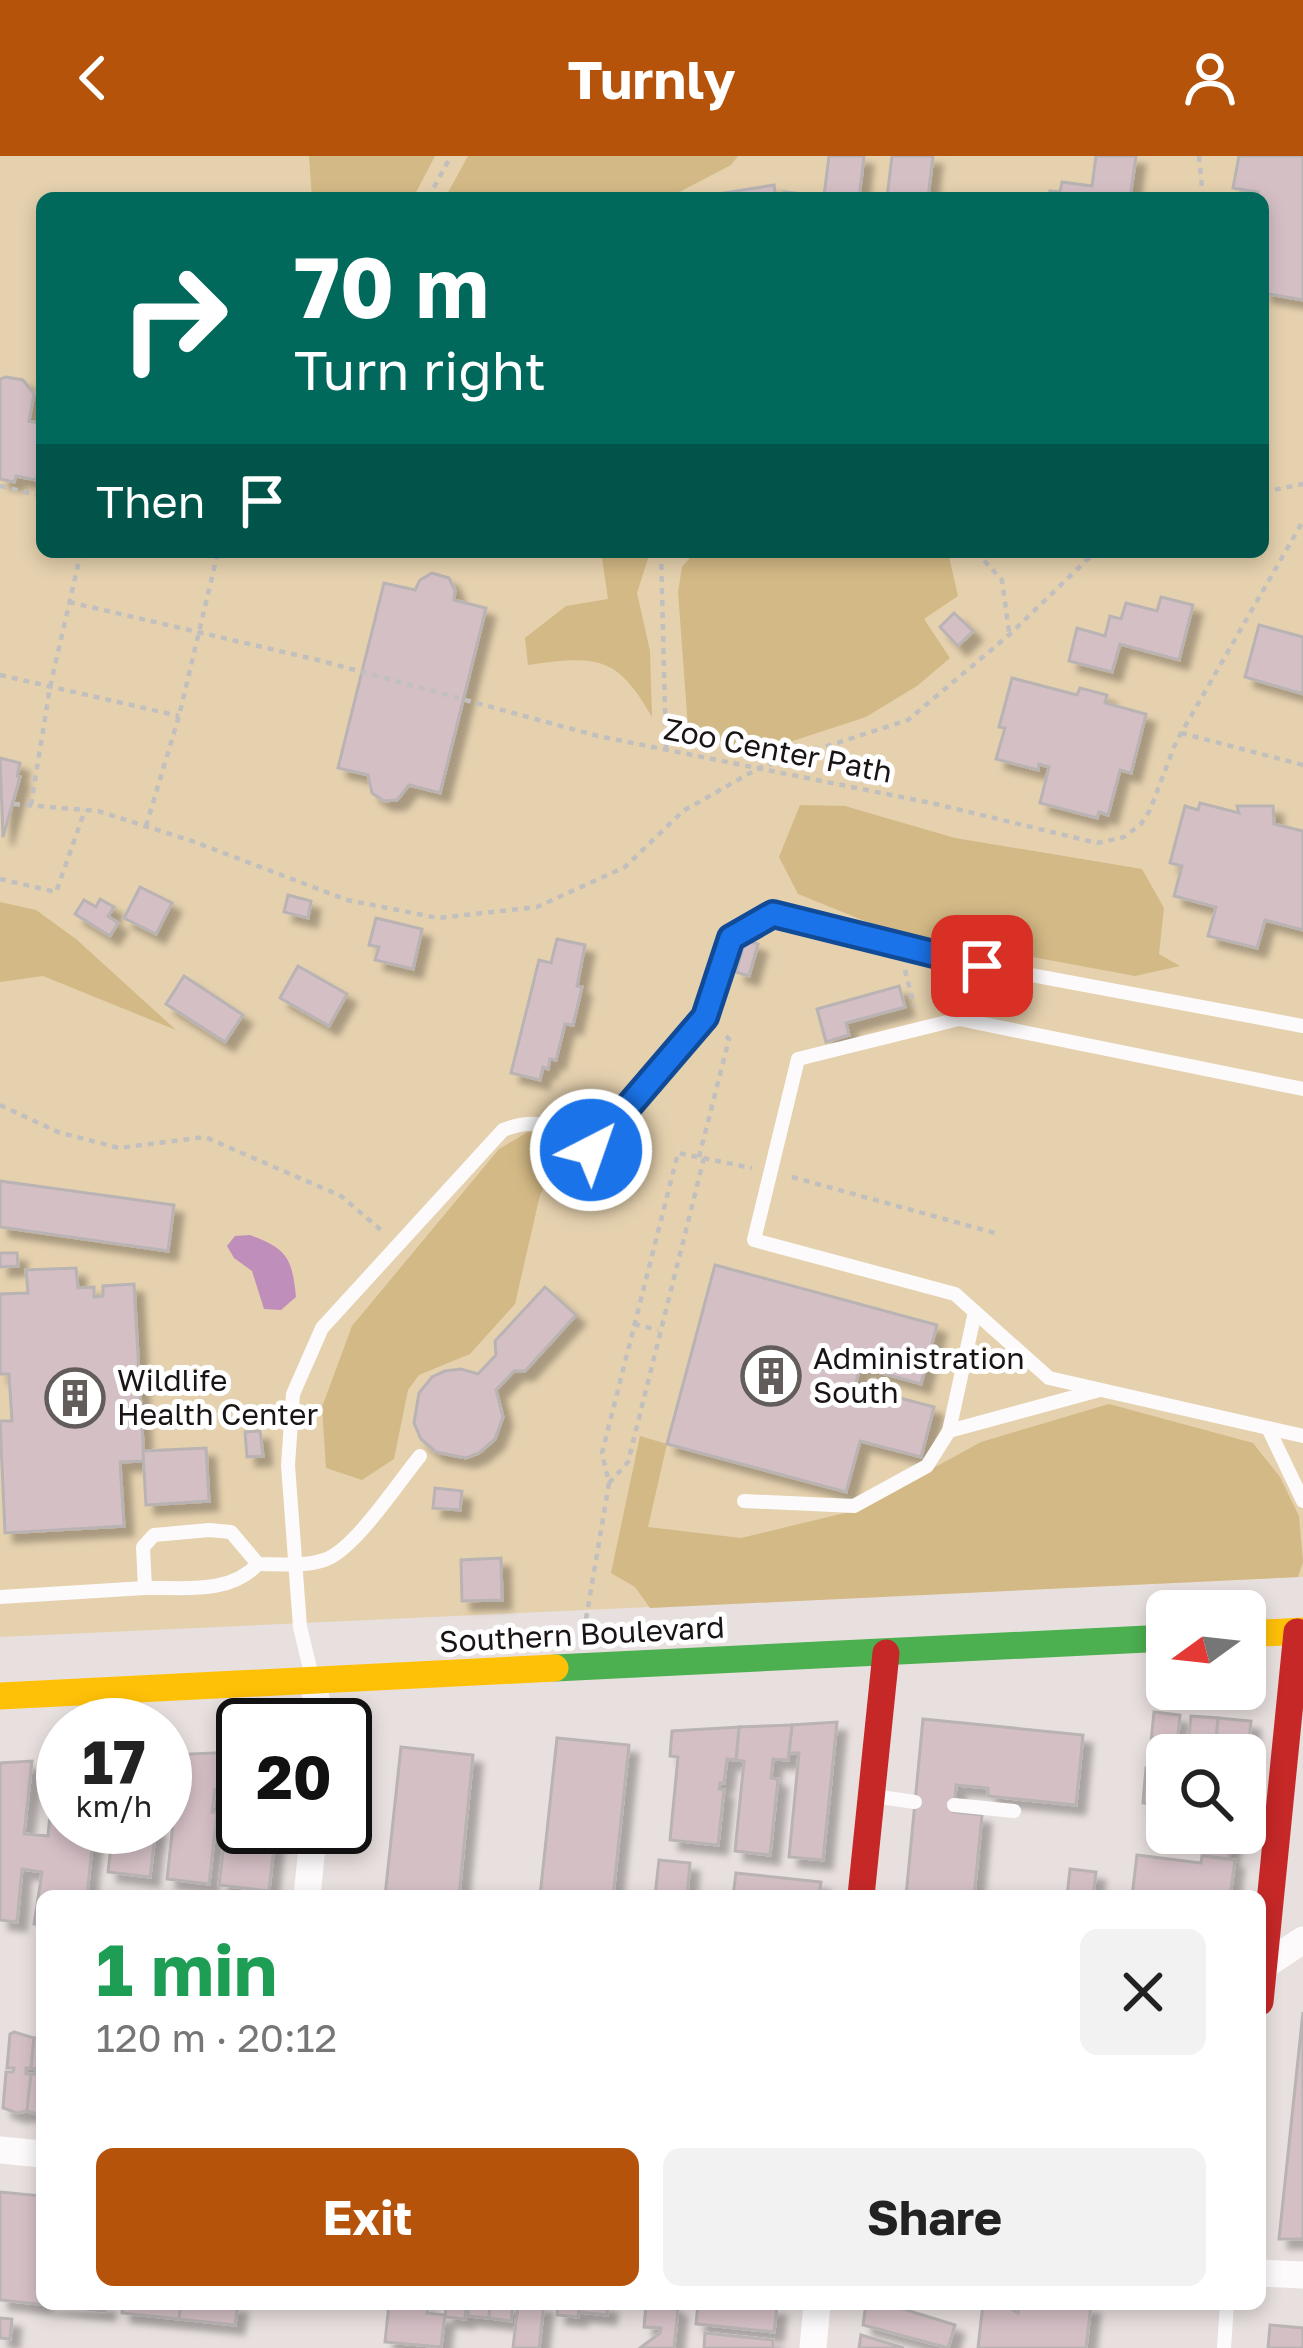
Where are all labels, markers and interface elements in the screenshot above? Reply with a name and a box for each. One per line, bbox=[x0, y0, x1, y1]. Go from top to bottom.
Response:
icon: back bbox=[60, 45, 126, 111]
icon: person bbox=[1177, 45, 1243, 111]
text: Turnly bbox=[567, 46, 736, 111]
text: 70 m bbox=[294, 236, 489, 336]
icon: right bbox=[96, 240, 252, 396]
text: Turn right bbox=[294, 337, 546, 402]
icon: arrive bbox=[229, 468, 295, 534]
text: Then bbox=[96, 474, 205, 528]
street label: Zoo Center Path bbox=[661, 710, 895, 790]
pin bbox=[931, 915, 1033, 1017]
icon: arrive bbox=[949, 933, 1015, 999]
position arrow bbox=[528, 1087, 654, 1213]
place label: Administration South bbox=[813, 1340, 1025, 1410]
building icon: Administration South bbox=[740, 1345, 802, 1407]
place label: Wildlife Health Center bbox=[117, 1362, 318, 1432]
building icon: Wildlife Health Center bbox=[44, 1367, 106, 1429]
north arrow bbox=[1146, 1590, 1266, 1710]
map controls bbox=[1146, 1590, 1266, 1854]
street label: Southern Boulevard bbox=[438, 1609, 726, 1659]
speed limit sign: 20 bbox=[216, 1698, 372, 1854]
text: 17 bbox=[82, 1725, 146, 1797]
button: search bbox=[1146, 1734, 1266, 1854]
text: km/h bbox=[76, 1788, 152, 1824]
text: 1 min bbox=[96, 1925, 277, 2012]
button: close bbox=[1080, 1929, 1206, 2055]
text: 120 m · 20:12 bbox=[96, 2014, 337, 2061]
button: Exit bbox=[96, 2148, 639, 2286]
button: Share bbox=[663, 2148, 1206, 2286]

